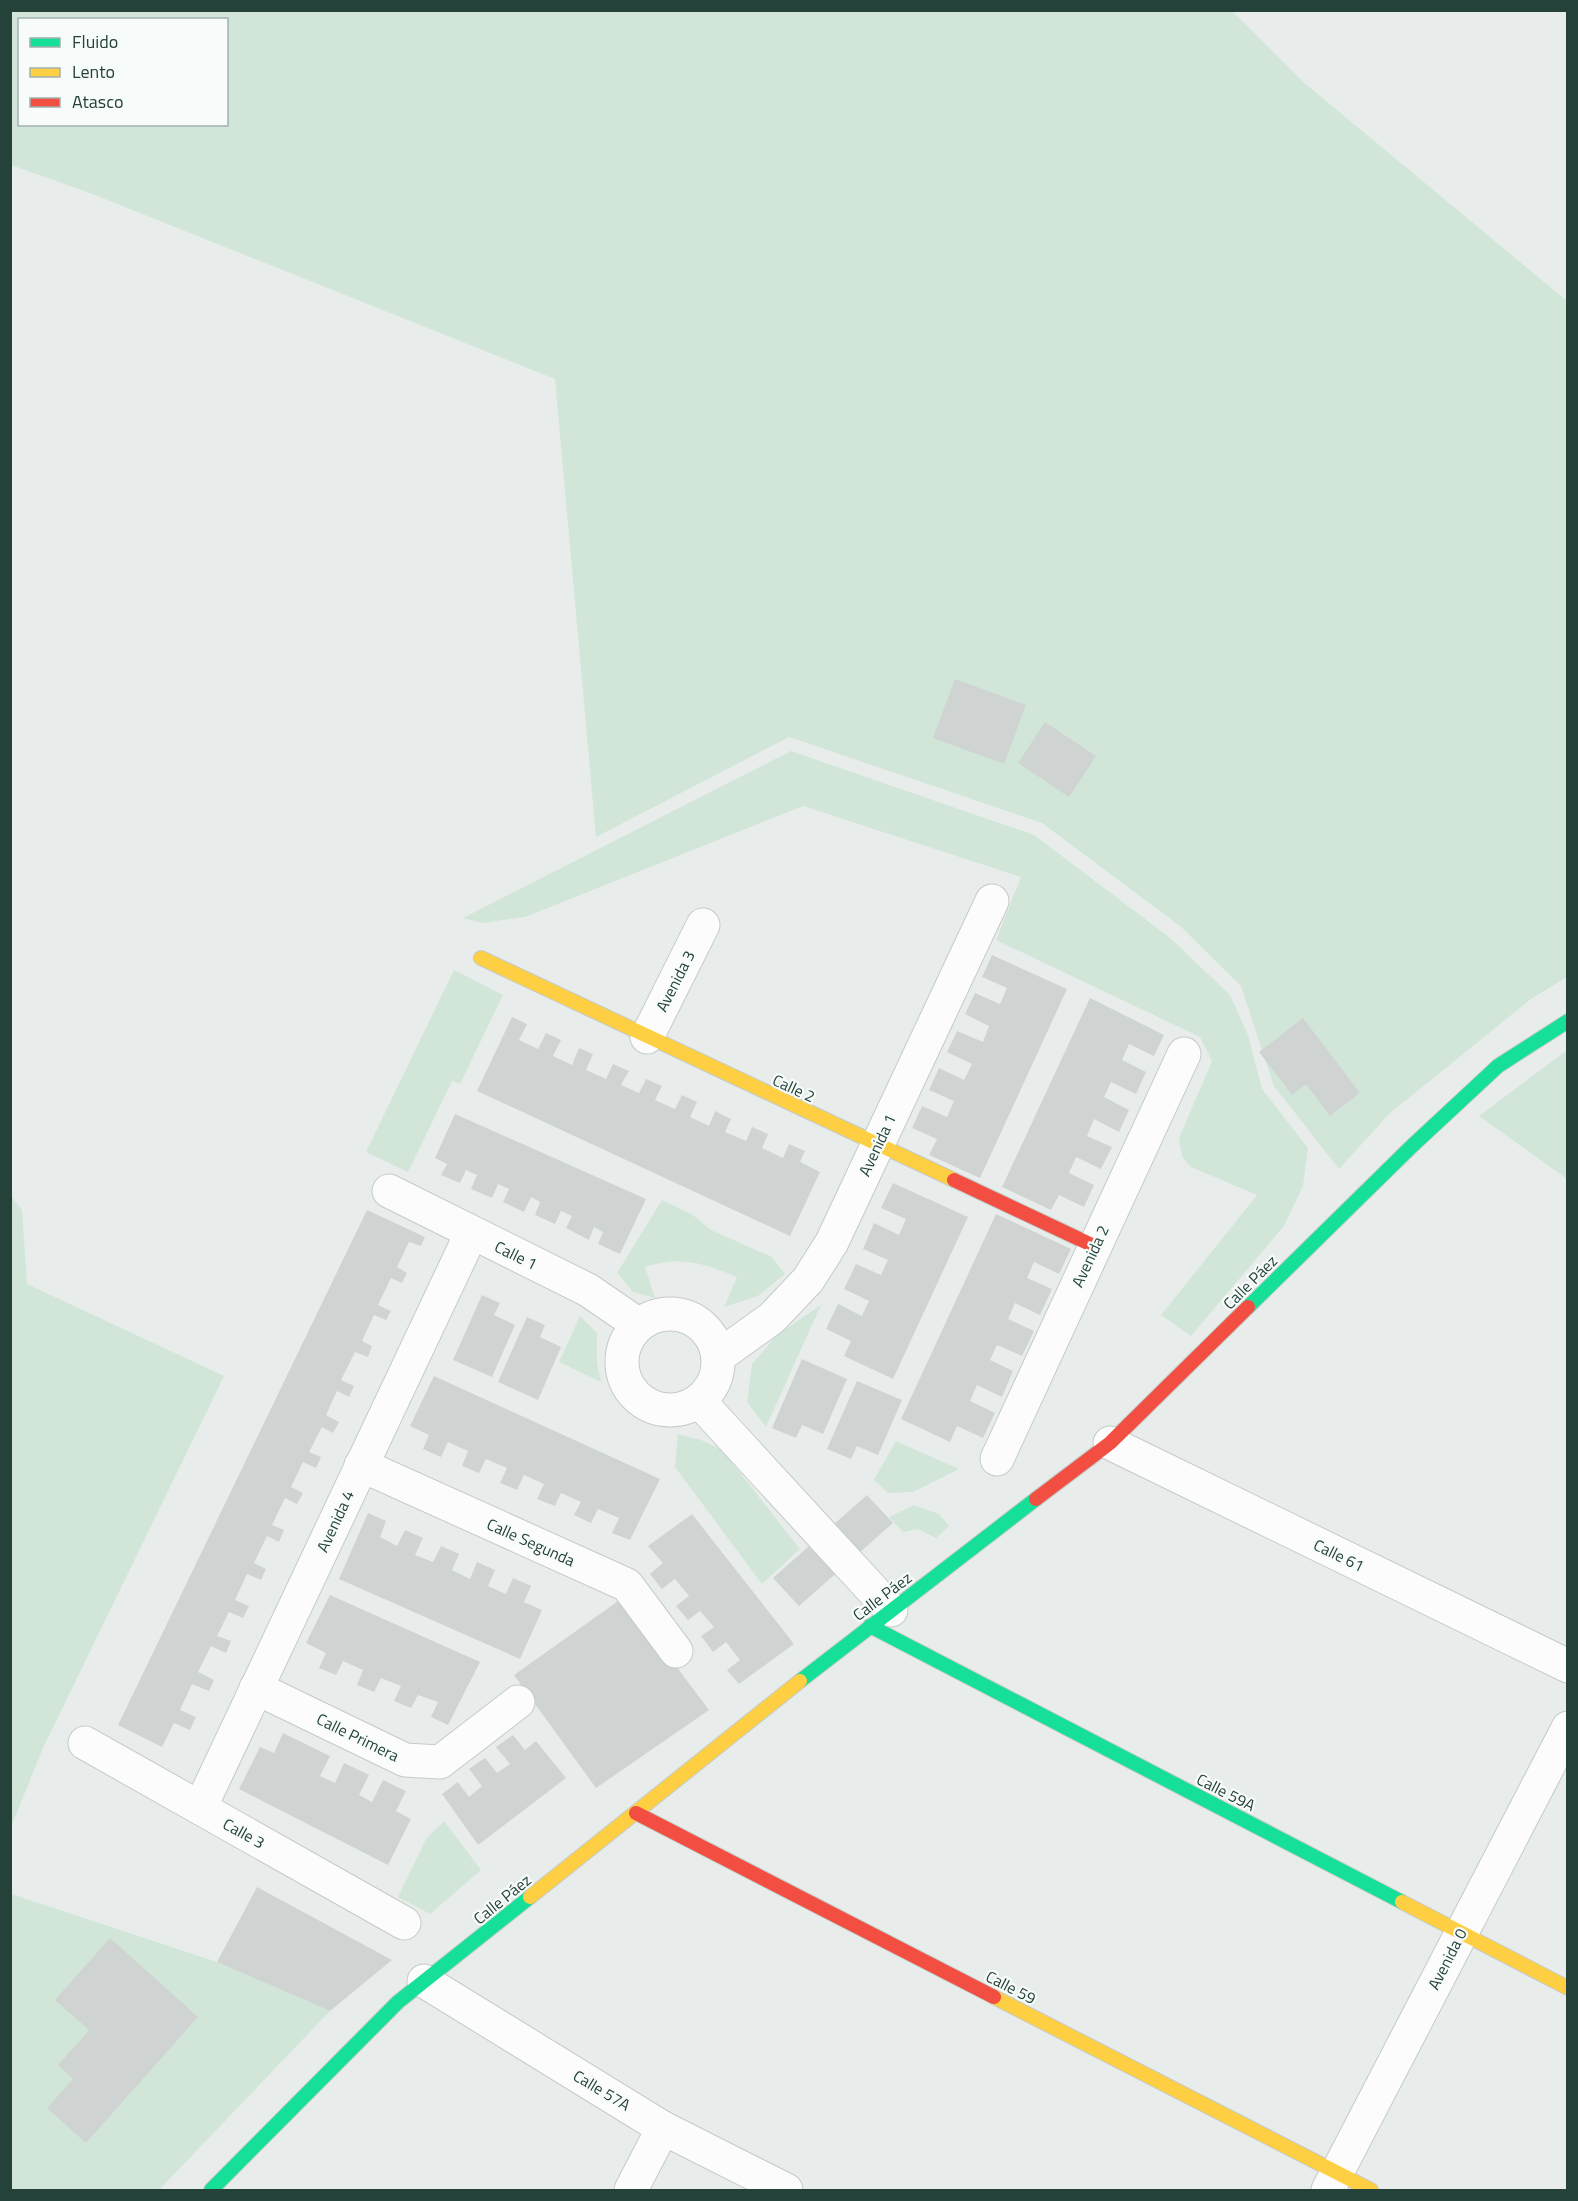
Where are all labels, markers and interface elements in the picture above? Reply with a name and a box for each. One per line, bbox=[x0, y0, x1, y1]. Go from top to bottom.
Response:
legend bbox=[18, 18, 228, 126]
text: Fluido bbox=[72, 28, 118, 55]
text: Lento bbox=[72, 58, 115, 85]
text: Atasco bbox=[72, 88, 123, 115]
street label: Avenida 3 bbox=[649, 946, 701, 1016]
street label: Calle 2 bbox=[769, 1068, 819, 1108]
street label: Avenida 1 bbox=[852, 1110, 902, 1180]
street label: Avenida 2 bbox=[1065, 1221, 1115, 1291]
street label: Calle 1 bbox=[491, 1234, 541, 1276]
street label: Calle Páez bbox=[1217, 1249, 1283, 1315]
street label: Avenida 4 bbox=[310, 1486, 360, 1556]
street label: Calle Segunda bbox=[483, 1512, 579, 1572]
street label: Calle 61 bbox=[1310, 1532, 1368, 1578]
street label: Calle Páez bbox=[847, 1566, 917, 1626]
street label: Calle Primera bbox=[313, 1707, 403, 1767]
street label: Calle 59A bbox=[1192, 1767, 1260, 1817]
street label: Calle 3 bbox=[219, 1812, 269, 1854]
street label: Calle Páez bbox=[468, 1868, 536, 1930]
street label: Avenida 0 bbox=[1421, 1924, 1473, 1994]
street label: Calle 59 bbox=[982, 1964, 1040, 2010]
street label: Calle 57A bbox=[569, 2063, 636, 2117]

